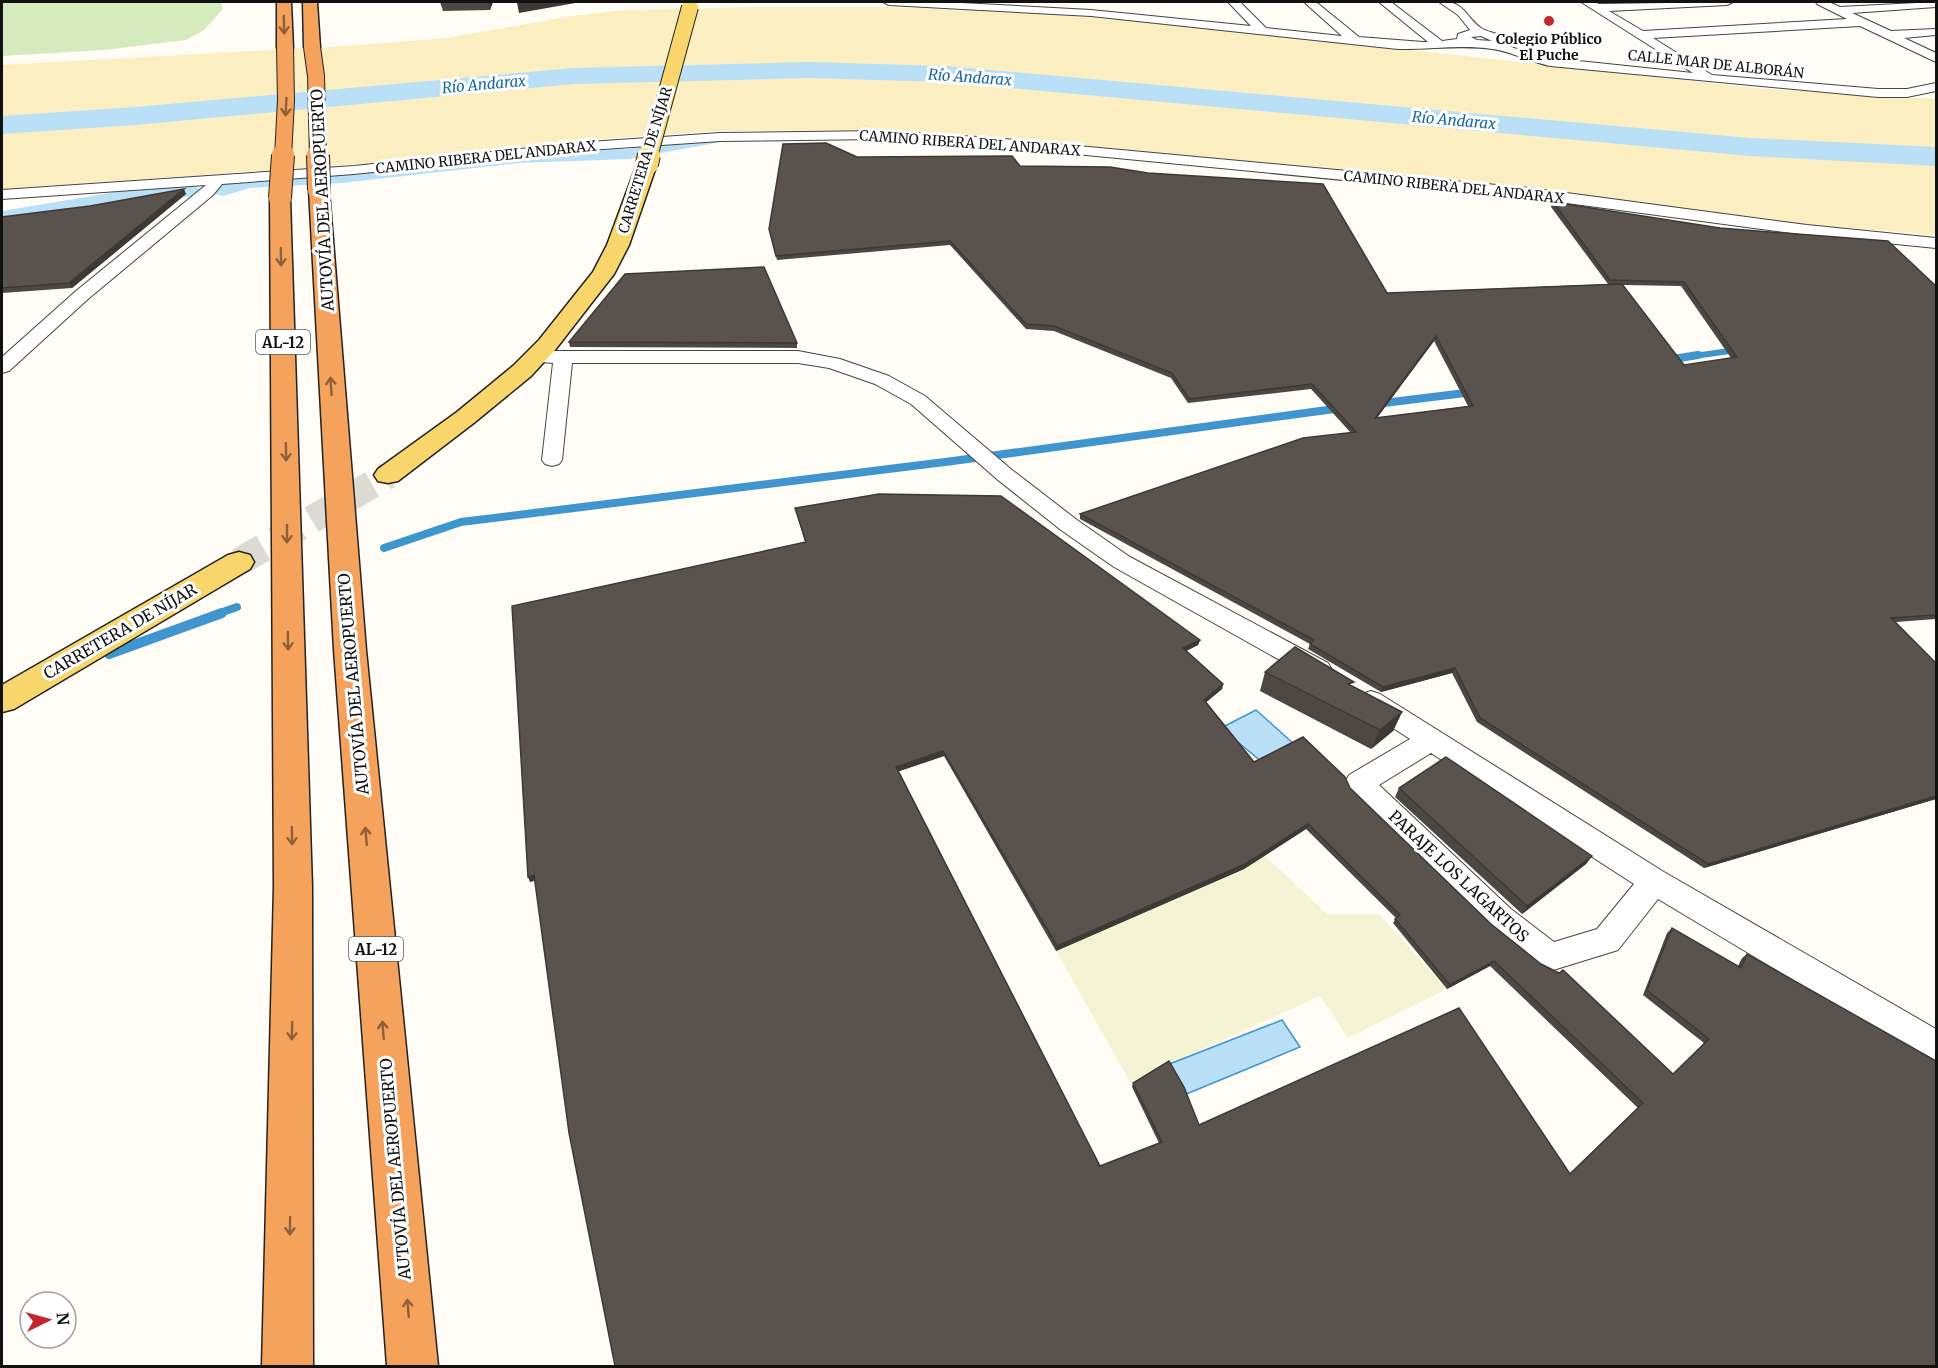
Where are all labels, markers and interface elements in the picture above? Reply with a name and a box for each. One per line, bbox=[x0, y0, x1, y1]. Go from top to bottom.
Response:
one-way arrow bbox=[278, 14, 290, 34]
marker: Colegio Público El Puche bbox=[1542, 14, 1556, 28]
place label: Colegio Público El Puche bbox=[1496, 30, 1602, 64]
street label: CALLE MAR DE ALBORÁN bbox=[1627, 46, 1805, 82]
water label: Río Andarax bbox=[927, 65, 1013, 89]
water label: Río Andarax bbox=[441, 71, 527, 97]
street label: CARRETERA DE NÍJAR bbox=[614, 84, 676, 235]
street label: AUTOVÍA DEL AEROPUERTO bbox=[306, 88, 338, 313]
one-way arrow bbox=[280, 96, 291, 116]
water label: Río Andarax bbox=[1411, 107, 1497, 133]
street label: CAMINO RIBERA DEL ANDARAX bbox=[859, 126, 1081, 160]
street label: CAMINO RIBERA DEL ANDARAX bbox=[375, 136, 597, 178]
street label: CAMINO RIBERA DEL ANDARAX bbox=[1343, 166, 1565, 208]
one-way arrow bbox=[275, 246, 287, 266]
road number: AL-12 bbox=[256, 330, 310, 354]
one-way arrow bbox=[326, 377, 337, 397]
one-way arrow bbox=[280, 441, 292, 461]
one-way arrow bbox=[281, 524, 293, 544]
street label: AUTOVÍA DEL AEROPUERTO bbox=[333, 572, 373, 797]
street label: CARRETERA DE NÍJAR bbox=[40, 578, 201, 683]
one-way arrow bbox=[282, 631, 294, 651]
street label: PARAJE LOS LAGARTOS bbox=[1385, 806, 1533, 946]
one-way arrow bbox=[286, 826, 298, 846]
one-way arrow bbox=[360, 827, 371, 847]
road number: AL-12 bbox=[349, 937, 403, 961]
one-way arrow bbox=[286, 1021, 298, 1041]
one-way arrow bbox=[377, 1021, 388, 1041]
street label: AUTOVÍA DEL AEROPUERTO bbox=[375, 1057, 415, 1282]
one-way arrow bbox=[284, 1216, 296, 1236]
north arrow bbox=[18, 1290, 78, 1350]
one-way arrow bbox=[402, 1299, 413, 1319]
text: N bbox=[52, 1312, 73, 1326]

